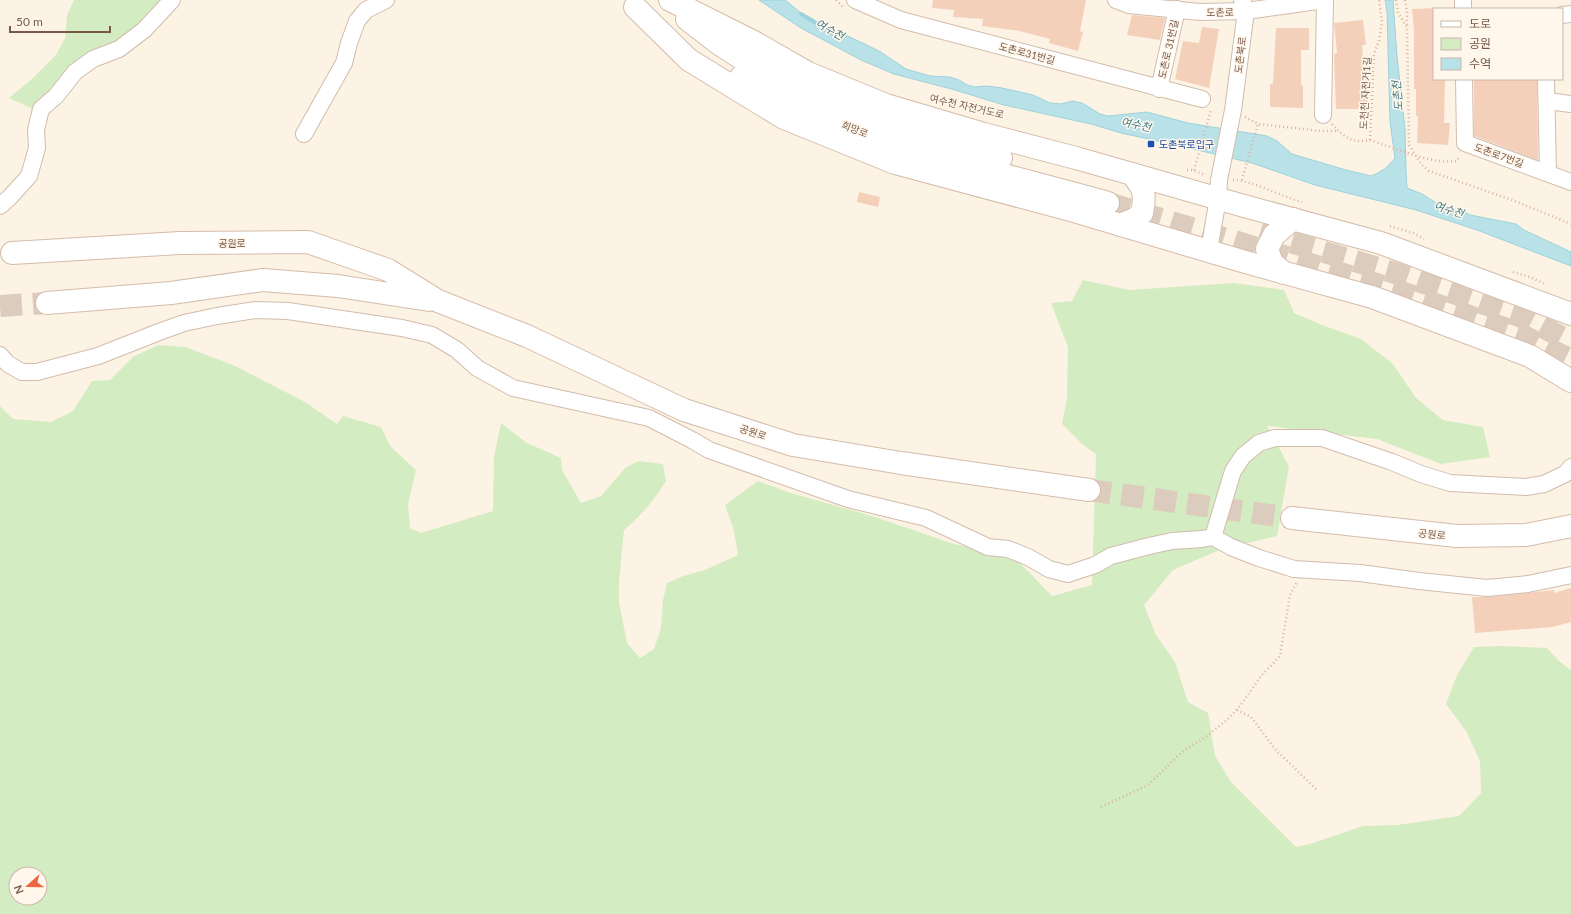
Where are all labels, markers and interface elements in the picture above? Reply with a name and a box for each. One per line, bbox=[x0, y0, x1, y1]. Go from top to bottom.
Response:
street label: 도촌로 bbox=[1206, 6, 1234, 18]
scale bar bbox=[10, 8, 110, 34]
legend bbox=[1433, 8, 1563, 80]
text: 50 m bbox=[16, 14, 43, 29]
water label: 여수천 bbox=[814, 16, 848, 43]
text: 도로 bbox=[1469, 16, 1491, 31]
street label: 도촌로 31번길 bbox=[1155, 18, 1181, 80]
street label: 도촌북로 bbox=[1232, 36, 1248, 74]
text: 공원 bbox=[1469, 36, 1491, 51]
street label: 도촌로31번길 bbox=[998, 40, 1056, 66]
street label: 도천천 자전거1길 bbox=[1357, 56, 1373, 130]
text: 수역 bbox=[1469, 56, 1491, 71]
water label: 도촌천 bbox=[1389, 78, 1405, 112]
street label: 여수천 자전거도로 bbox=[929, 92, 1005, 120]
water label: 여수천 bbox=[1120, 114, 1154, 134]
street label: 희망로 bbox=[840, 118, 870, 140]
place label: 도촌북로입구 bbox=[1159, 138, 1214, 150]
marker: 도촌북로입구 bbox=[1146, 139, 1156, 149]
street label: 도촌로7번길 bbox=[1473, 141, 1525, 169]
water label: 여수천 bbox=[1433, 198, 1467, 220]
street label: 공원로 bbox=[218, 237, 246, 249]
street label: 공원로 bbox=[738, 422, 768, 442]
street label: 공원로 bbox=[1418, 527, 1446, 541]
north arrow bbox=[8, 866, 48, 906]
text: N bbox=[11, 883, 26, 896]

